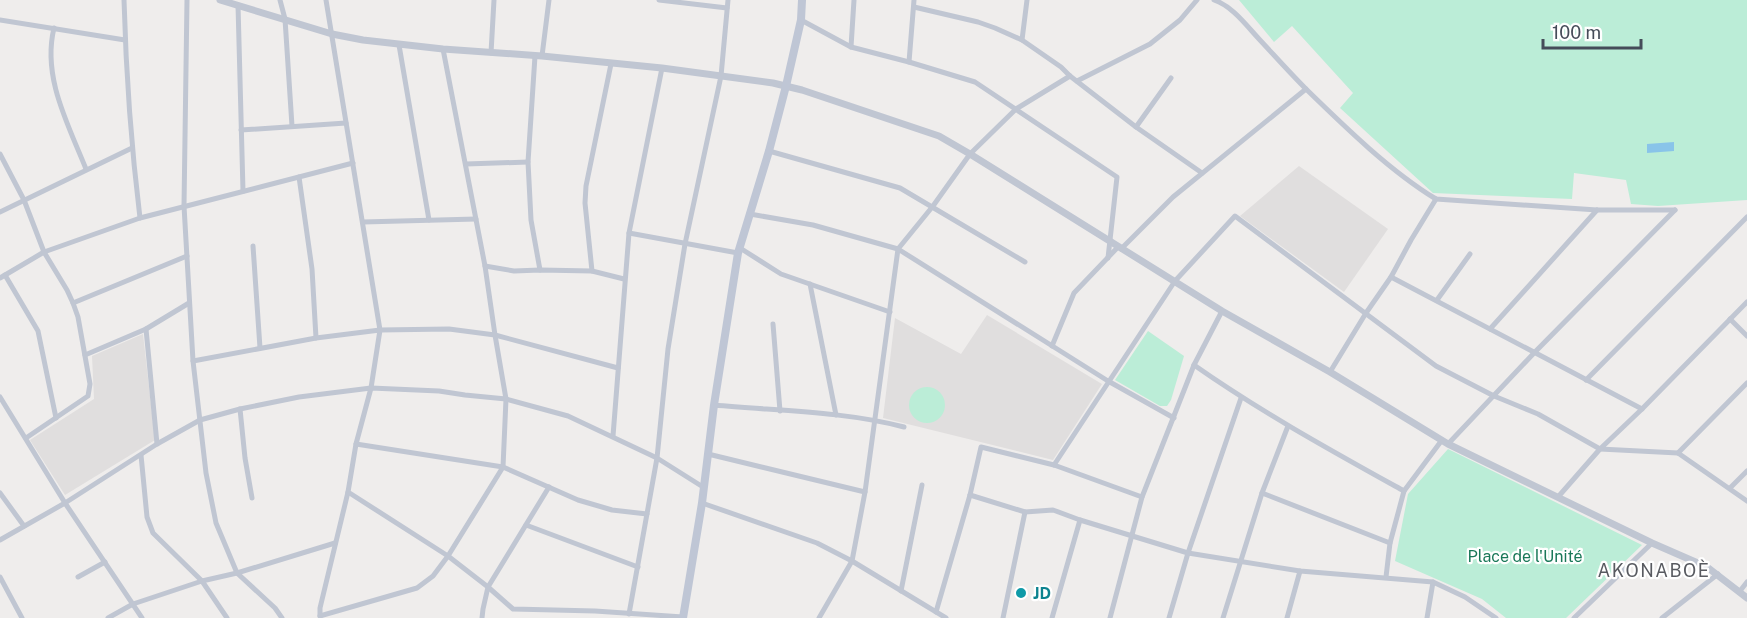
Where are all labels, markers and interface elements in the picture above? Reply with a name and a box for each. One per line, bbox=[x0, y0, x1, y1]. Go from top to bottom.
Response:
scale bar bbox=[1543, 12, 1640, 50]
text: 100 m bbox=[1552, 22, 1601, 43]
park label: Place de l'Unité bbox=[1467, 547, 1583, 566]
district label: AKONABOÈ bbox=[1597, 559, 1711, 581]
place label: JD bbox=[1033, 584, 1051, 603]
marker: JD bbox=[1014, 586, 1028, 600]

